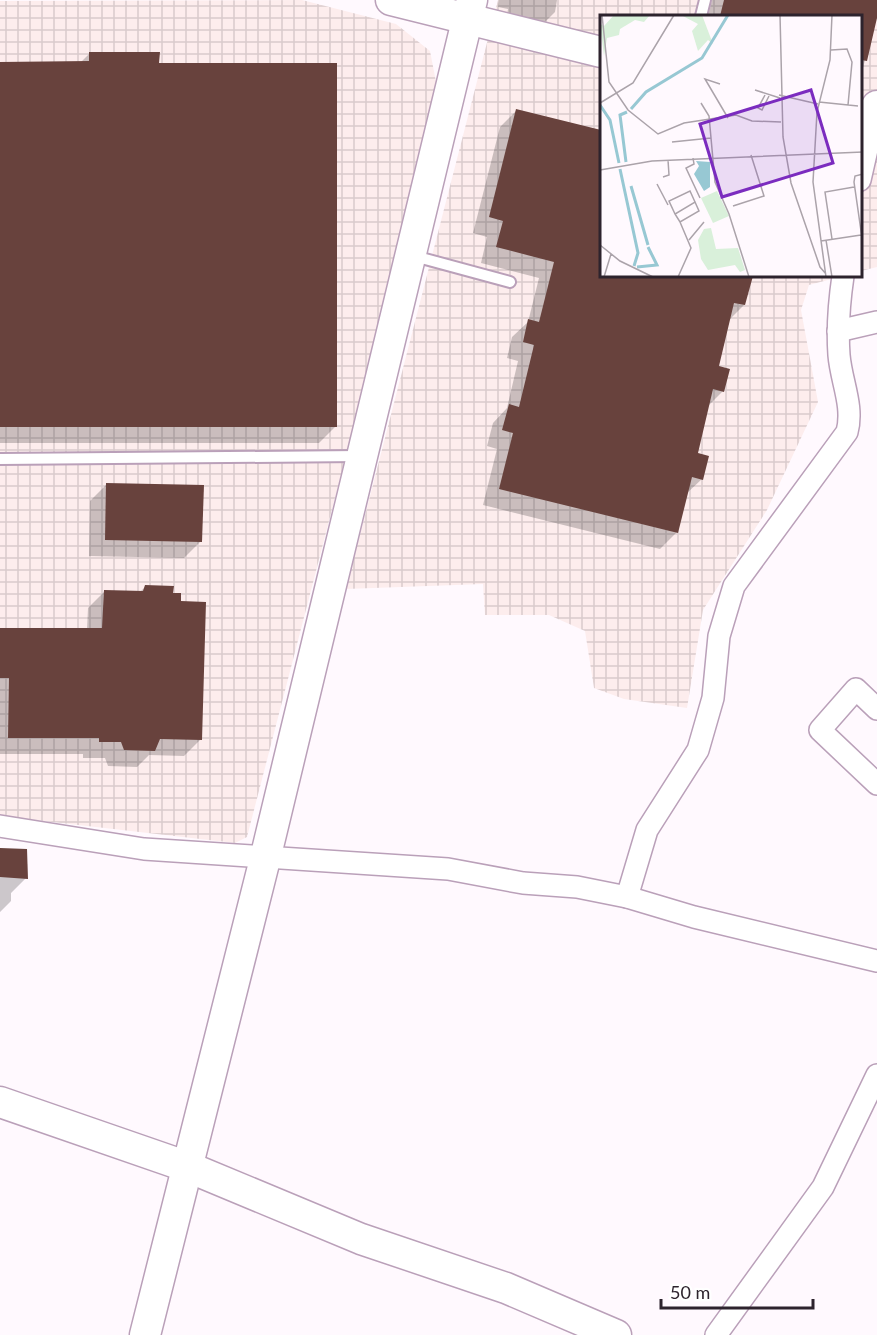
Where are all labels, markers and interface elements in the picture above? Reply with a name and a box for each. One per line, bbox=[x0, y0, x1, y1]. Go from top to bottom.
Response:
inset map bbox=[600, 15, 862, 278]
scale bar bbox=[661, 1272, 812, 1310]
text: 50 m bbox=[670, 1281, 710, 1303]

